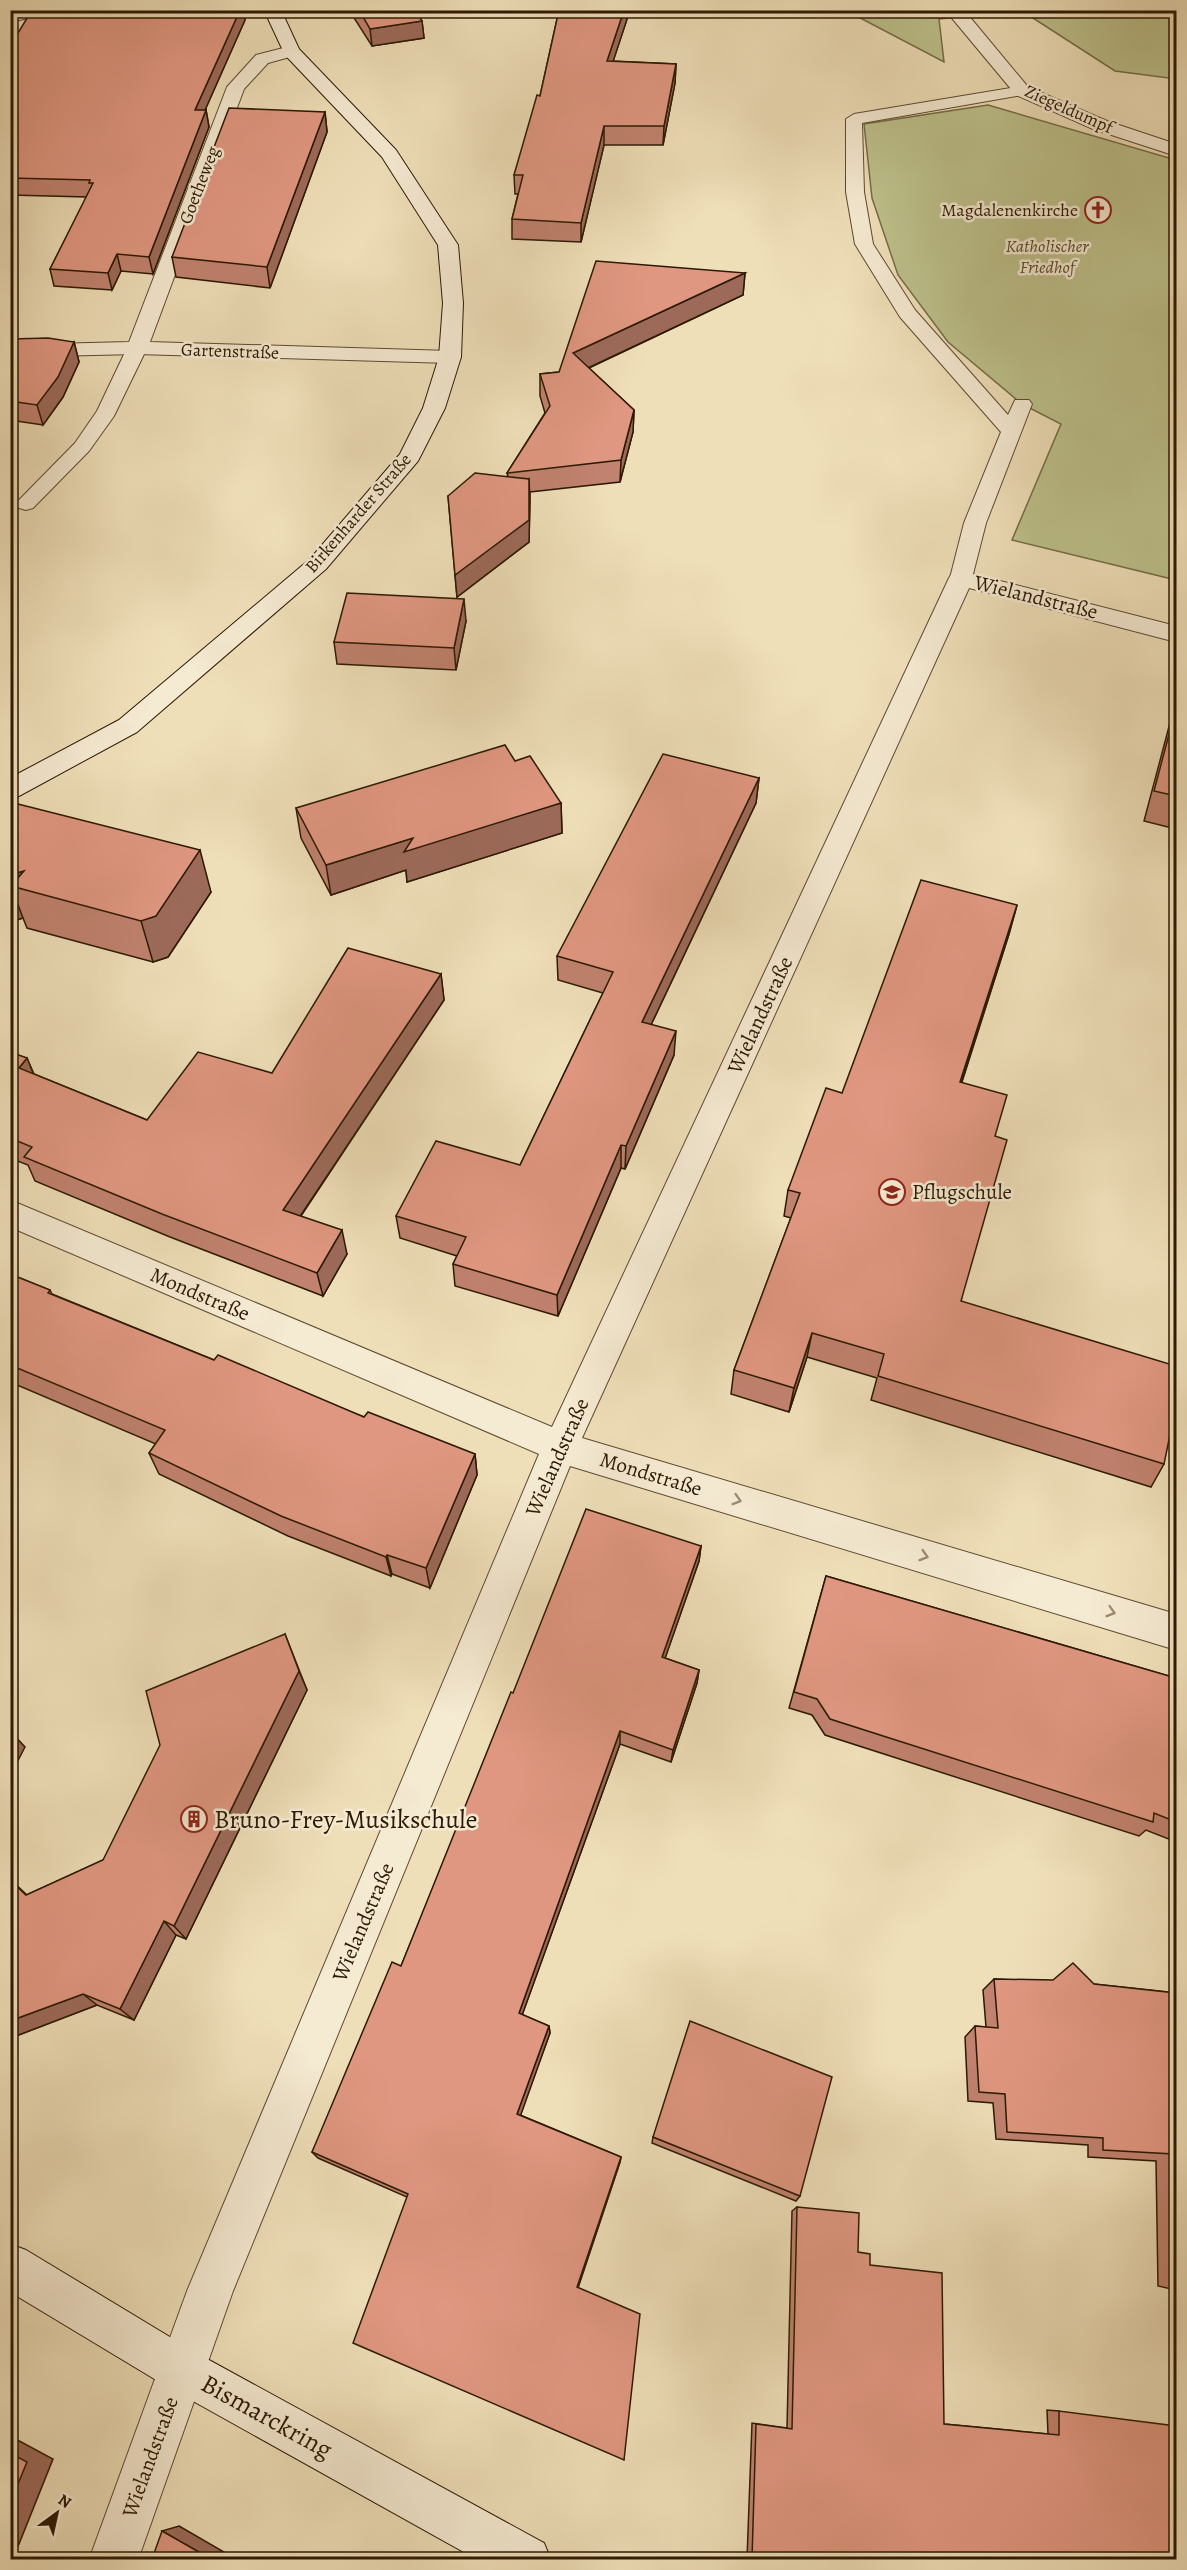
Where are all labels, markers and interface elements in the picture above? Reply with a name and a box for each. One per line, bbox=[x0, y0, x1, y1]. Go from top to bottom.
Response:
street label: Ziegeldumpf bbox=[1021, 79, 1120, 140]
street label: Goetheweg bbox=[173, 143, 225, 227]
church icon: Magdalenenkirche bbox=[1083, 195, 1113, 225]
place label: Magdalenenkirche bbox=[941, 198, 1078, 222]
park label: Katholischer Friedhof bbox=[1006, 234, 1089, 279]
street label: Gartenstraße bbox=[181, 337, 279, 365]
street label: Birkenharder Straße bbox=[299, 448, 417, 578]
street label: Wielandstraße bbox=[970, 568, 1101, 626]
street label: Wielandstraße bbox=[720, 952, 799, 1079]
school or university icon: Pflugschule bbox=[877, 1177, 907, 1207]
place label: Pflugschule bbox=[912, 1178, 1012, 1206]
street label: Mondstraße bbox=[146, 1261, 254, 1327]
street label: Wielandstraße bbox=[518, 1393, 596, 1521]
street label: Mondstraße bbox=[596, 1445, 706, 1503]
one-way arrow bbox=[731, 1493, 742, 1505]
one-way arrow bbox=[918, 1549, 929, 1561]
one-way arrow bbox=[1105, 1605, 1116, 1617]
place label: Bruno-Frey-Musikschule bbox=[214, 1802, 477, 1837]
building icon: Bruno-Frey-Musikschule bbox=[179, 1804, 209, 1834]
street label: Wielandstraße bbox=[325, 1858, 401, 1987]
street label: Bismarckring bbox=[195, 2366, 339, 2467]
street label: Wielandstraße bbox=[115, 2393, 185, 2522]
north arrow bbox=[27, 2483, 87, 2543]
text: N bbox=[54, 2489, 76, 2514]

